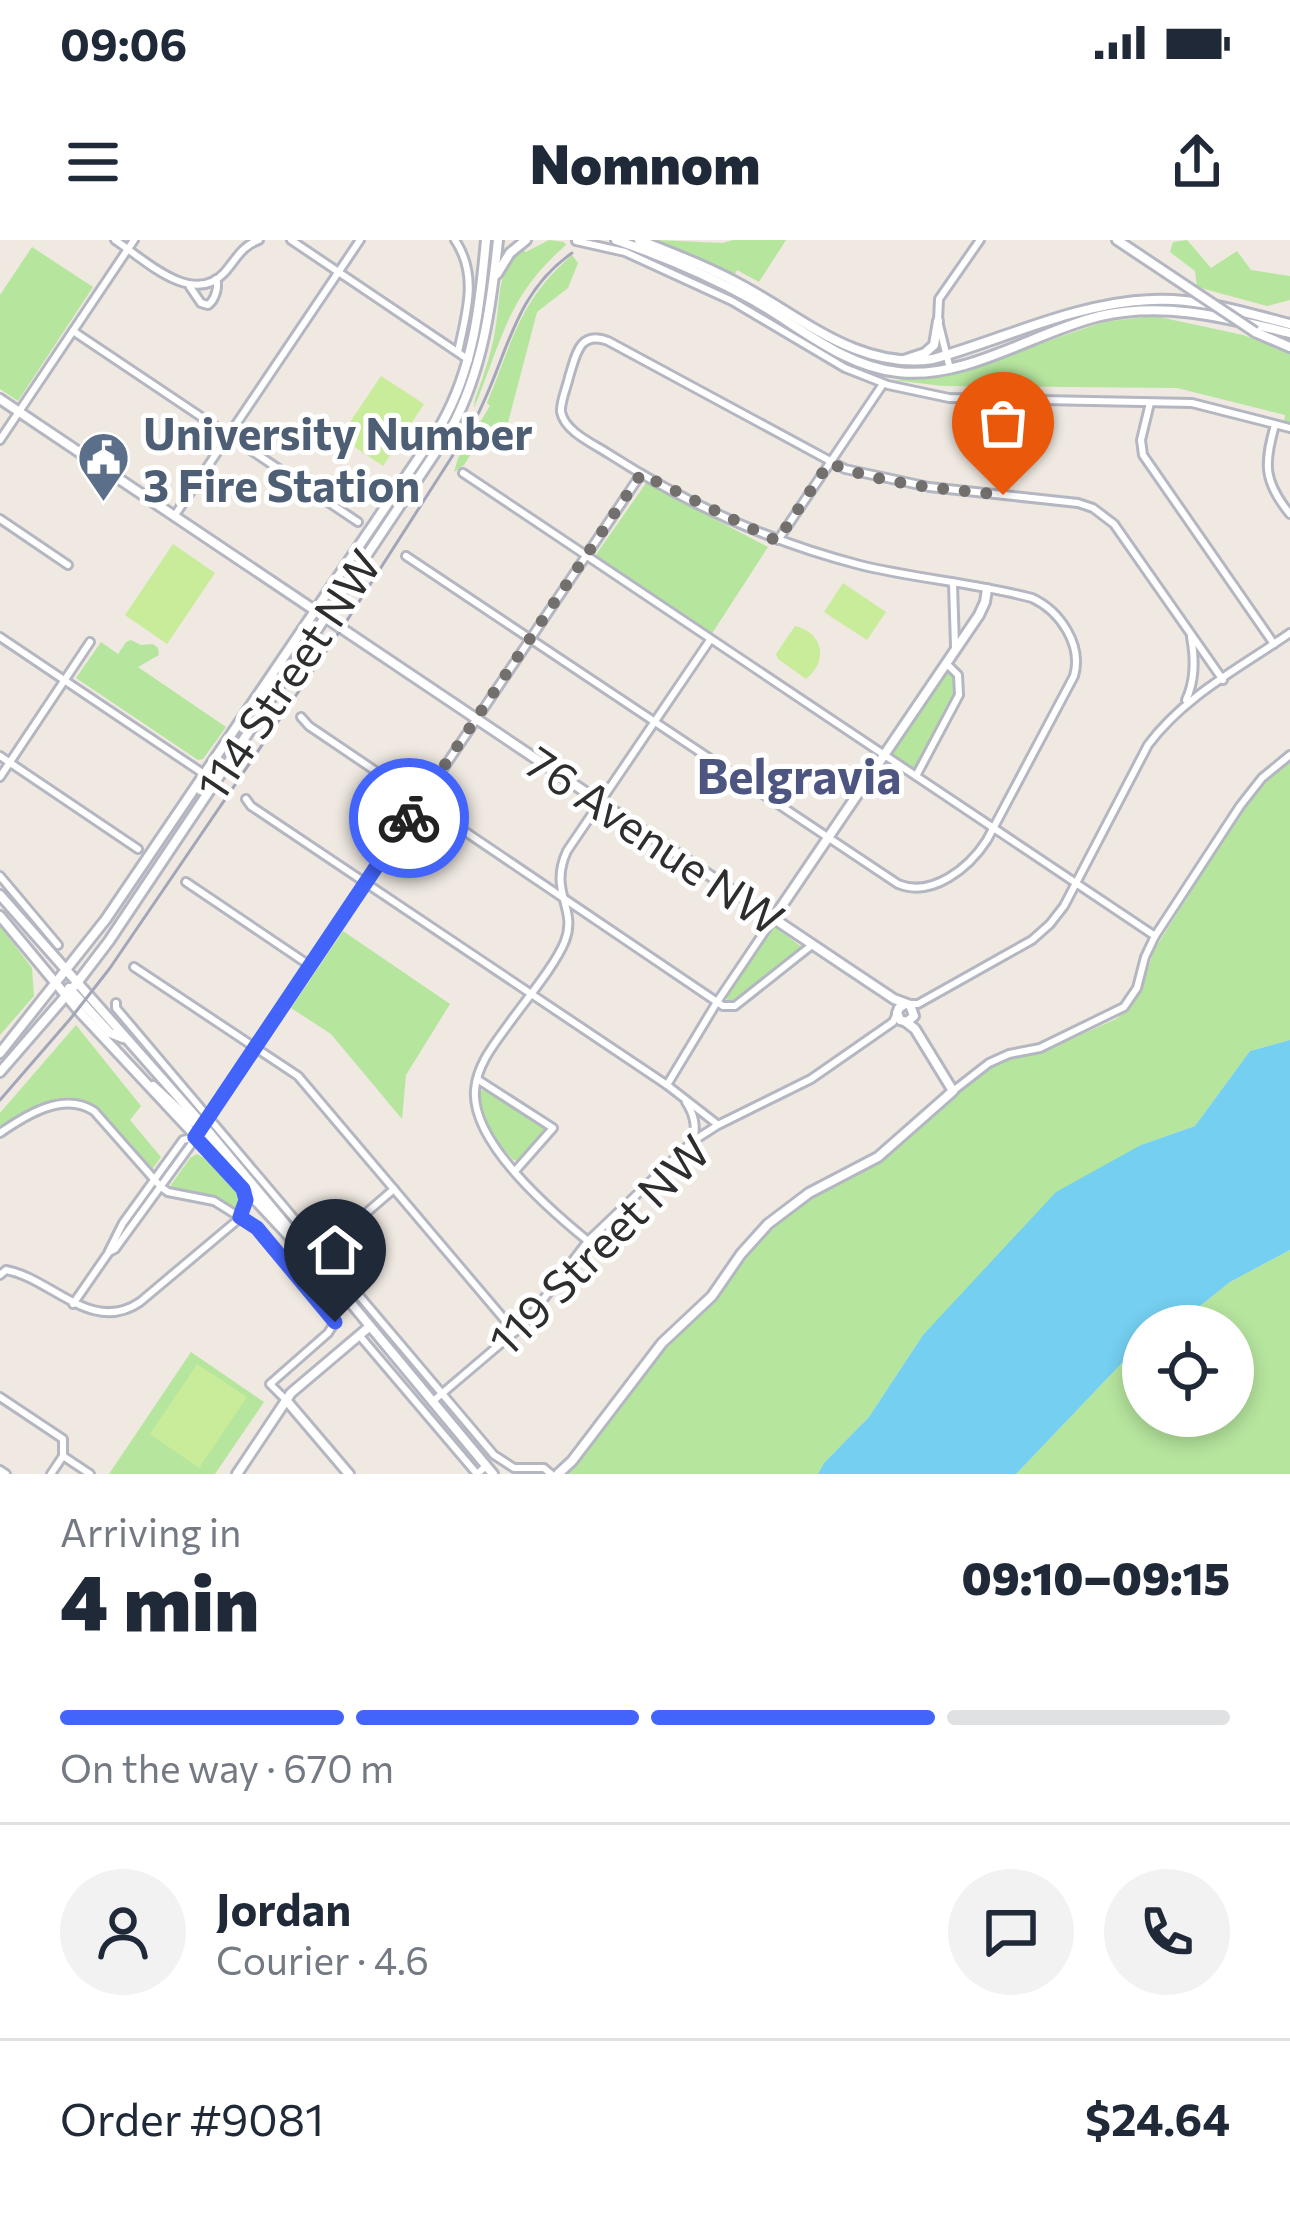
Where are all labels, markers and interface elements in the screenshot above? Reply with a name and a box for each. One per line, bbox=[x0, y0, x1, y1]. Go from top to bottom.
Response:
text: 09:06 bbox=[60, 15, 187, 70]
icon: menu bbox=[60, 129, 126, 195]
text: Nomnom bbox=[530, 129, 760, 195]
icon: share bbox=[1164, 129, 1230, 195]
pin bbox=[952, 372, 1054, 495]
icon: bag bbox=[970, 390, 1036, 456]
place label: University Number 3 Fire Station bbox=[143, 404, 533, 511]
public building icon: University Number 3 Fire Station bbox=[76, 429, 132, 503]
street label: 114 Street NW bbox=[183, 539, 391, 809]
street label: 76 Avenue NW bbox=[517, 733, 795, 945]
district label: Belgravia bbox=[696, 745, 902, 804]
courier bbox=[349, 758, 469, 878]
icon: bike bbox=[376, 785, 442, 851]
street label: 119 Street NW bbox=[476, 1122, 720, 1366]
pin bbox=[284, 1199, 386, 1322]
icon: home bbox=[302, 1217, 368, 1283]
map controls bbox=[1122, 1305, 1254, 1437]
button: locate bbox=[1122, 1305, 1254, 1437]
text: Arriving in bbox=[60, 1507, 241, 1555]
text: 09:10–09:15 bbox=[961, 1549, 1230, 1604]
text: 4 min bbox=[60, 1552, 259, 1647]
text: On the way · 670 m bbox=[60, 1743, 394, 1791]
button: person bbox=[60, 1869, 186, 1995]
button: chat bbox=[948, 1869, 1074, 1995]
button: phone bbox=[1104, 1869, 1230, 1995]
text: Jordan bbox=[216, 1880, 351, 1935]
text: Courier · 4.6 bbox=[216, 1935, 429, 1983]
text: Order #9081 bbox=[60, 2090, 324, 2145]
text: $24.64 bbox=[1085, 2090, 1230, 2145]

